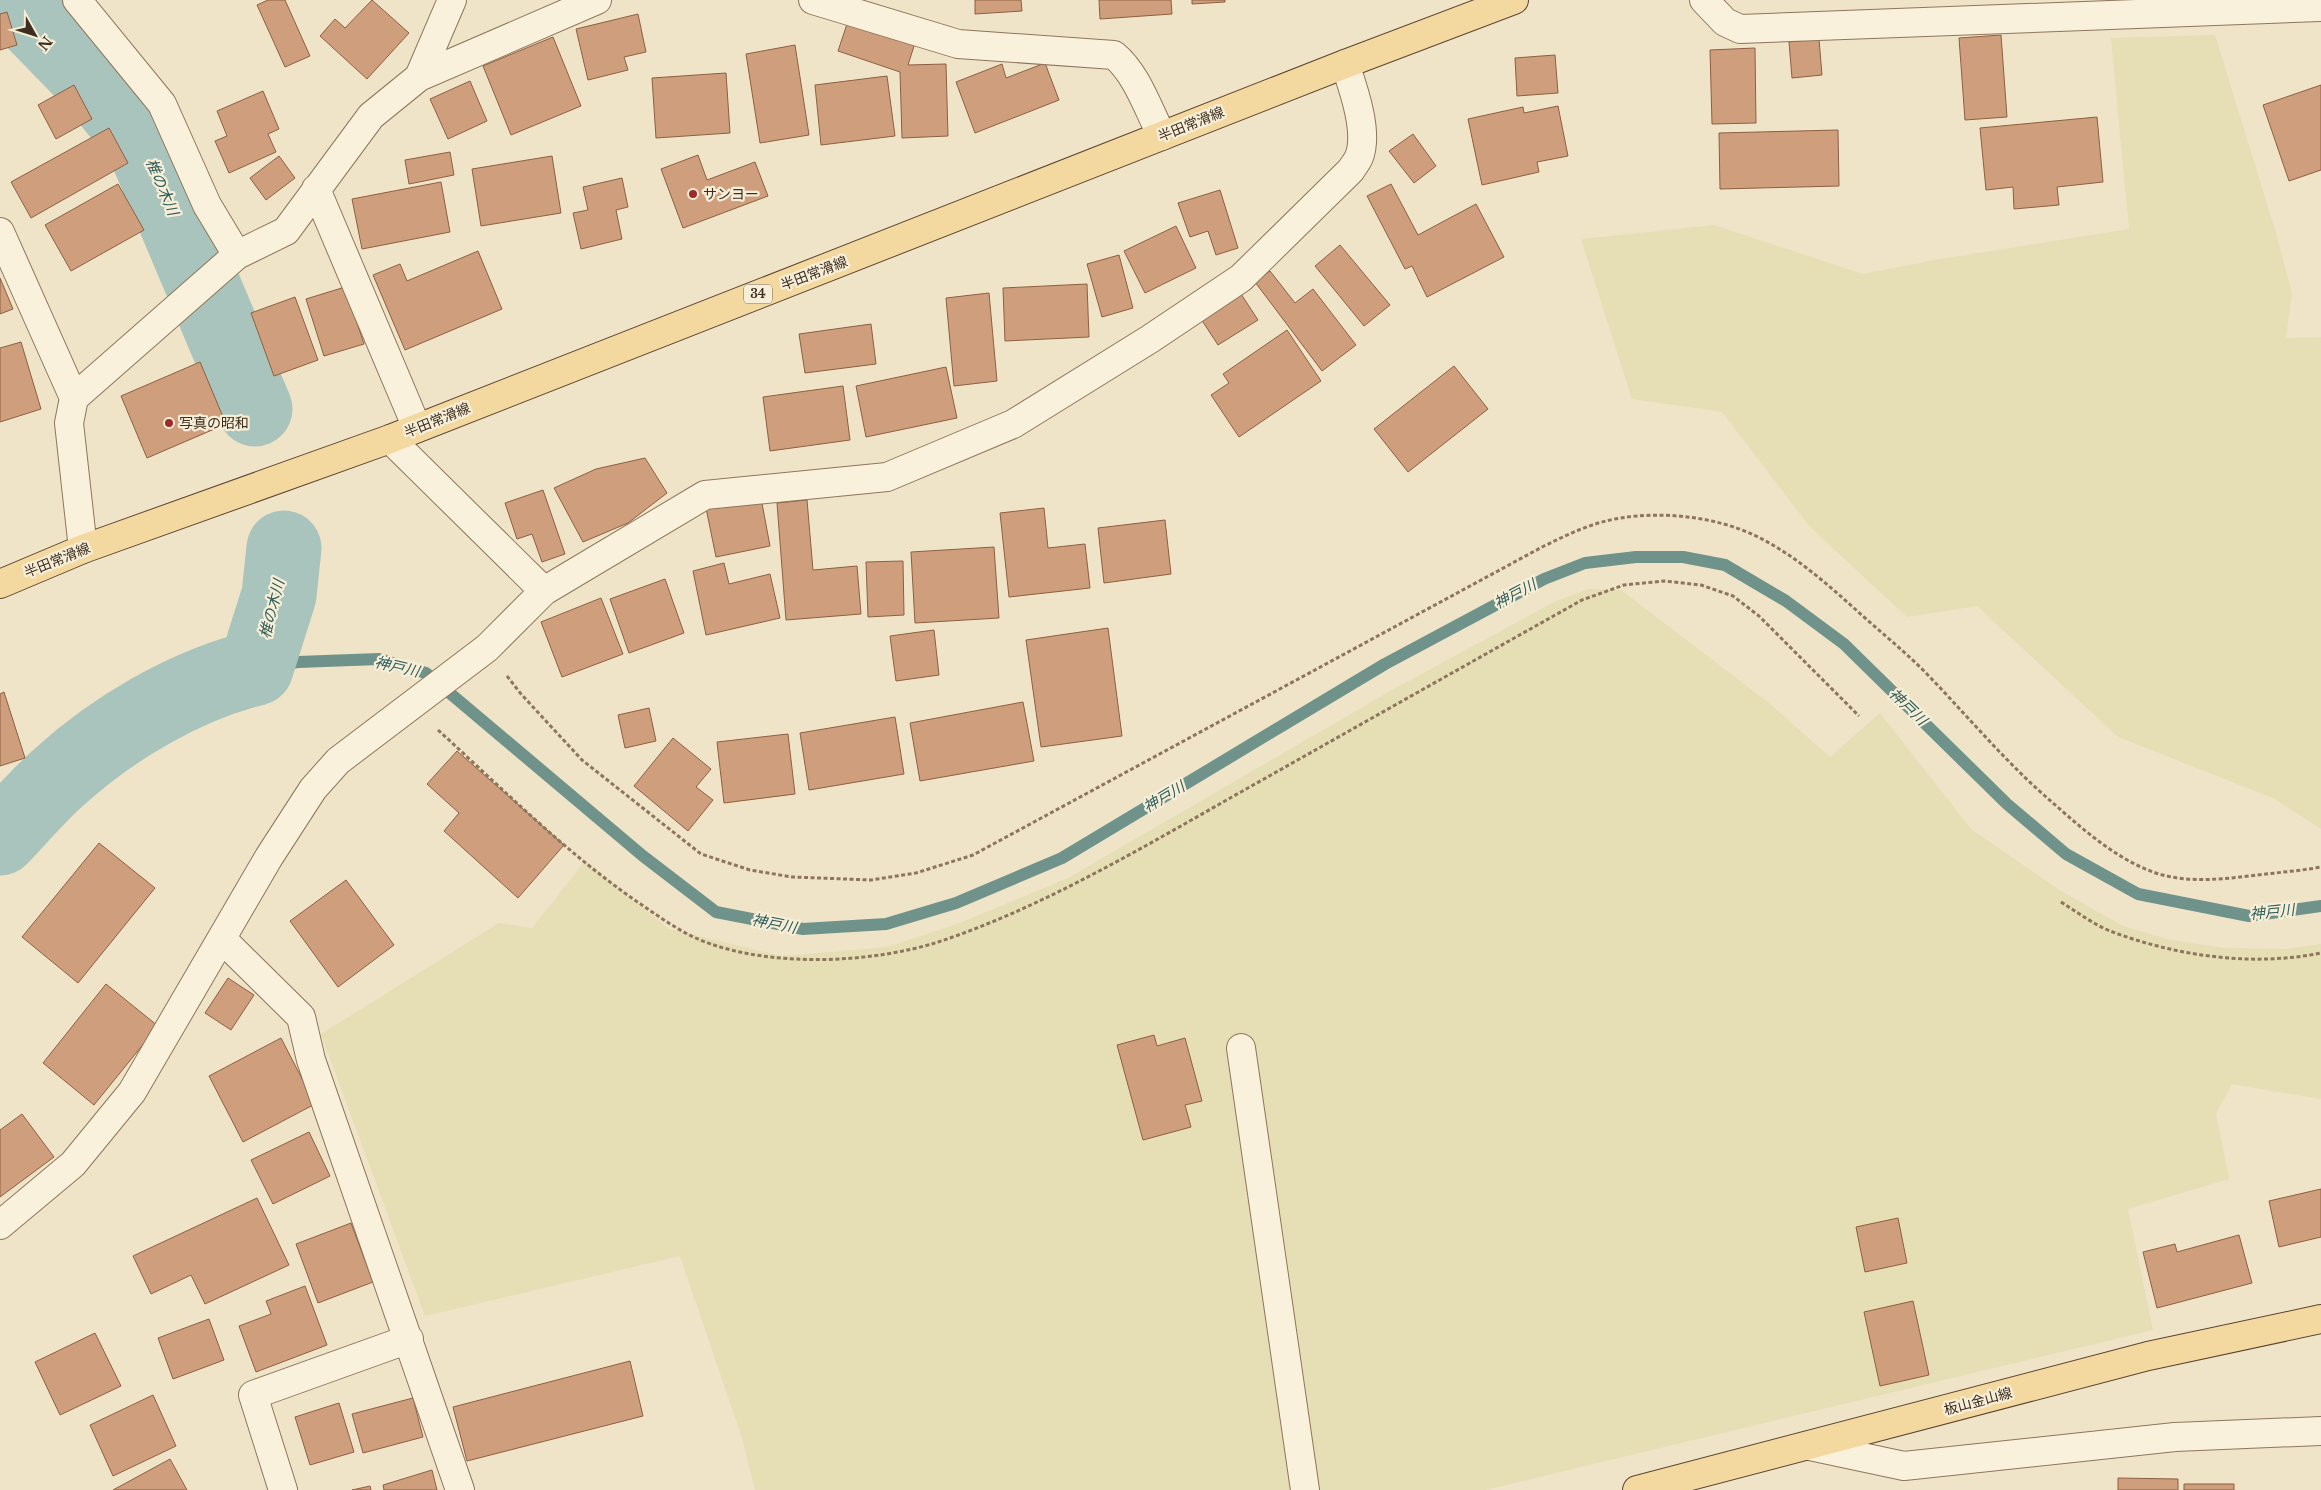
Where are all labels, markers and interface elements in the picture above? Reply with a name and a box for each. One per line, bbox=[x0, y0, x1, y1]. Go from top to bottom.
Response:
north arrow bbox=[10, 10, 60, 60]
text: N bbox=[34, 32, 56, 54]
street label: 半田常滑線 bbox=[1155, 103, 1227, 145]
water label: 椎の木川 bbox=[142, 155, 184, 220]
place label: サンヨー bbox=[703, 185, 759, 203]
marker: サンヨー bbox=[687, 188, 699, 200]
street label: 半田常滑線 bbox=[778, 252, 850, 294]
road number: 34 bbox=[744, 284, 772, 304]
street label: 半田常滑線 bbox=[401, 399, 473, 441]
place label: 写真の昭和 bbox=[179, 414, 249, 432]
marker: 写真の昭和 bbox=[163, 417, 175, 429]
street label: 半田常滑線 bbox=[21, 539, 93, 581]
water label: 神戸川 bbox=[1490, 574, 1541, 613]
water label: 椎の木川 bbox=[255, 576, 288, 640]
water label: 神戸川 bbox=[373, 652, 423, 681]
water label: 神戸川 bbox=[1886, 684, 1933, 730]
water label: 神戸川 bbox=[1140, 776, 1190, 816]
water label: 神戸川 bbox=[2249, 899, 2297, 923]
water label: 神戸川 bbox=[750, 910, 800, 938]
street label: 板山金山線 bbox=[1942, 1383, 2014, 1419]

